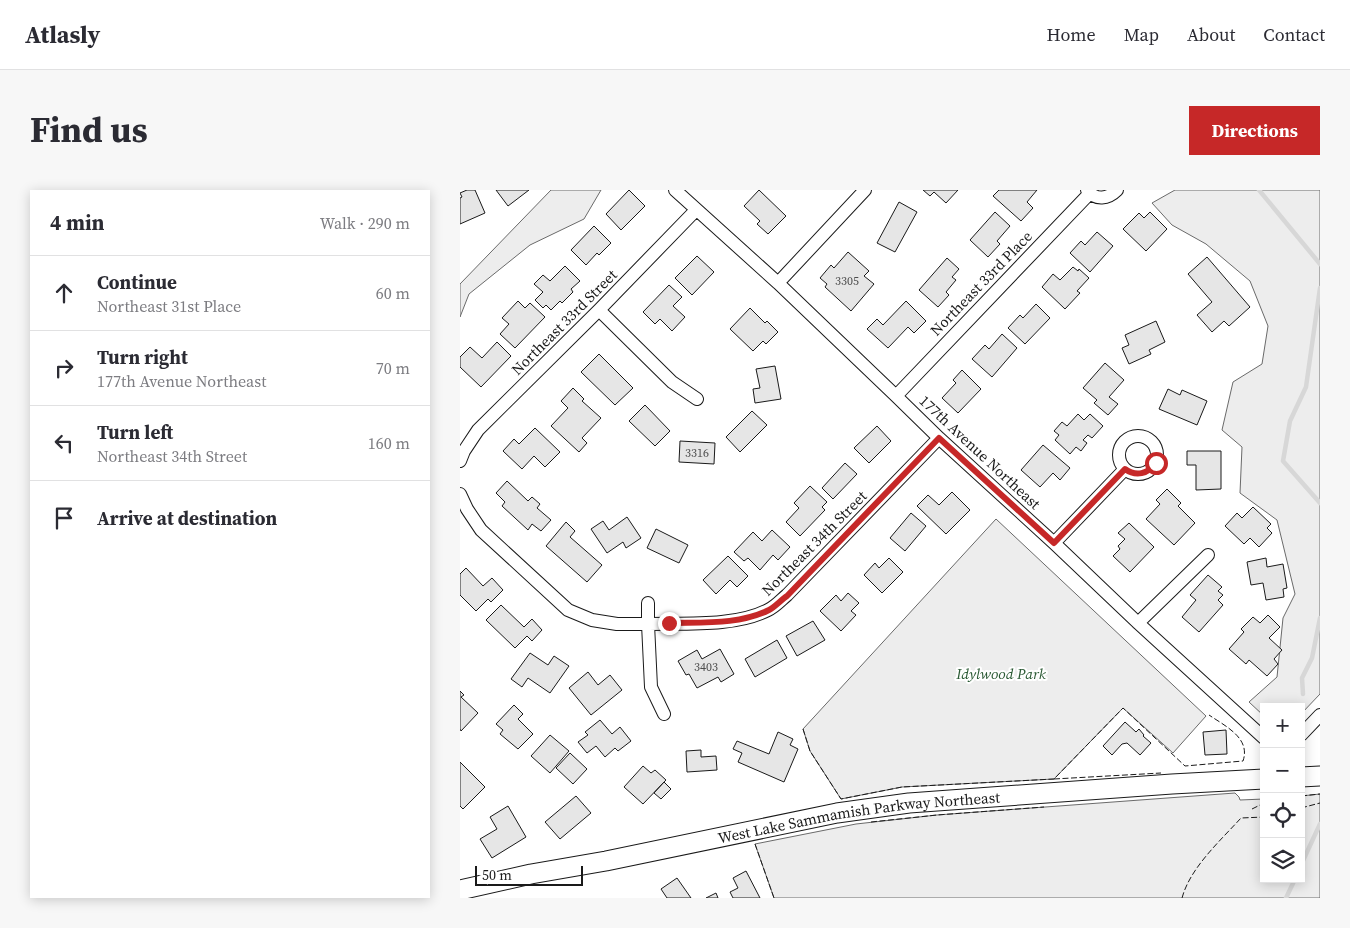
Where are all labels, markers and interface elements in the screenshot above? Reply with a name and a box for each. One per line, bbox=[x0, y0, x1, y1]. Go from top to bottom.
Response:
text: Atlasly bbox=[25, 18, 100, 51]
text: Home bbox=[1047, 22, 1096, 47]
text: Map bbox=[1124, 22, 1159, 47]
text: About bbox=[1187, 22, 1235, 47]
text: Contact bbox=[1263, 22, 1325, 47]
text: Find us bbox=[30, 106, 148, 154]
button: Directions bbox=[1189, 106, 1320, 155]
text: 4 min bbox=[50, 208, 105, 237]
text: Walk · 290 m bbox=[320, 212, 410, 234]
street label: Northeast 33rd Place bbox=[925, 226, 1037, 340]
street label: Northeast 33rd Street bbox=[507, 264, 622, 379]
text: Continue bbox=[97, 269, 177, 295]
house number: 3305 bbox=[835, 273, 859, 289]
icon: ahead bbox=[50, 279, 78, 307]
text: 60 m bbox=[376, 282, 410, 304]
text: Northeast 31st Place bbox=[97, 295, 241, 317]
text: Turn right bbox=[97, 344, 188, 370]
icon: right bbox=[50, 354, 78, 382]
text: 70 m bbox=[376, 357, 410, 379]
text: 177th Avenue Northeast bbox=[97, 370, 266, 392]
street label: 177th Avenue Northeast bbox=[915, 390, 1045, 514]
text: Turn left bbox=[97, 419, 173, 445]
icon: left bbox=[50, 429, 78, 457]
text: 160 m bbox=[368, 432, 410, 454]
text: Northeast 34th Street bbox=[97, 445, 247, 467]
house number: 3316 bbox=[685, 445, 709, 461]
route start bbox=[1145, 452, 1168, 475]
street label: Northeast 34th Street bbox=[757, 486, 871, 600]
icon: arrive bbox=[50, 504, 78, 532]
text: Arrive at destination bbox=[97, 505, 277, 531]
route end bbox=[658, 612, 681, 635]
house number: 3403 bbox=[694, 659, 718, 675]
park label: Idylwood Park bbox=[955, 663, 1047, 684]
map controls bbox=[1260, 703, 1305, 883]
button: + bbox=[1260, 703, 1305, 748]
button: − bbox=[1260, 748, 1305, 793]
street label: West Lake Sammamish Parkway Northeast bbox=[716, 786, 1001, 848]
button: locate bbox=[1260, 793, 1305, 838]
button: layers bbox=[1260, 838, 1305, 883]
scale bar bbox=[475, 863, 582, 886]
text: 50 m bbox=[482, 865, 512, 885]

